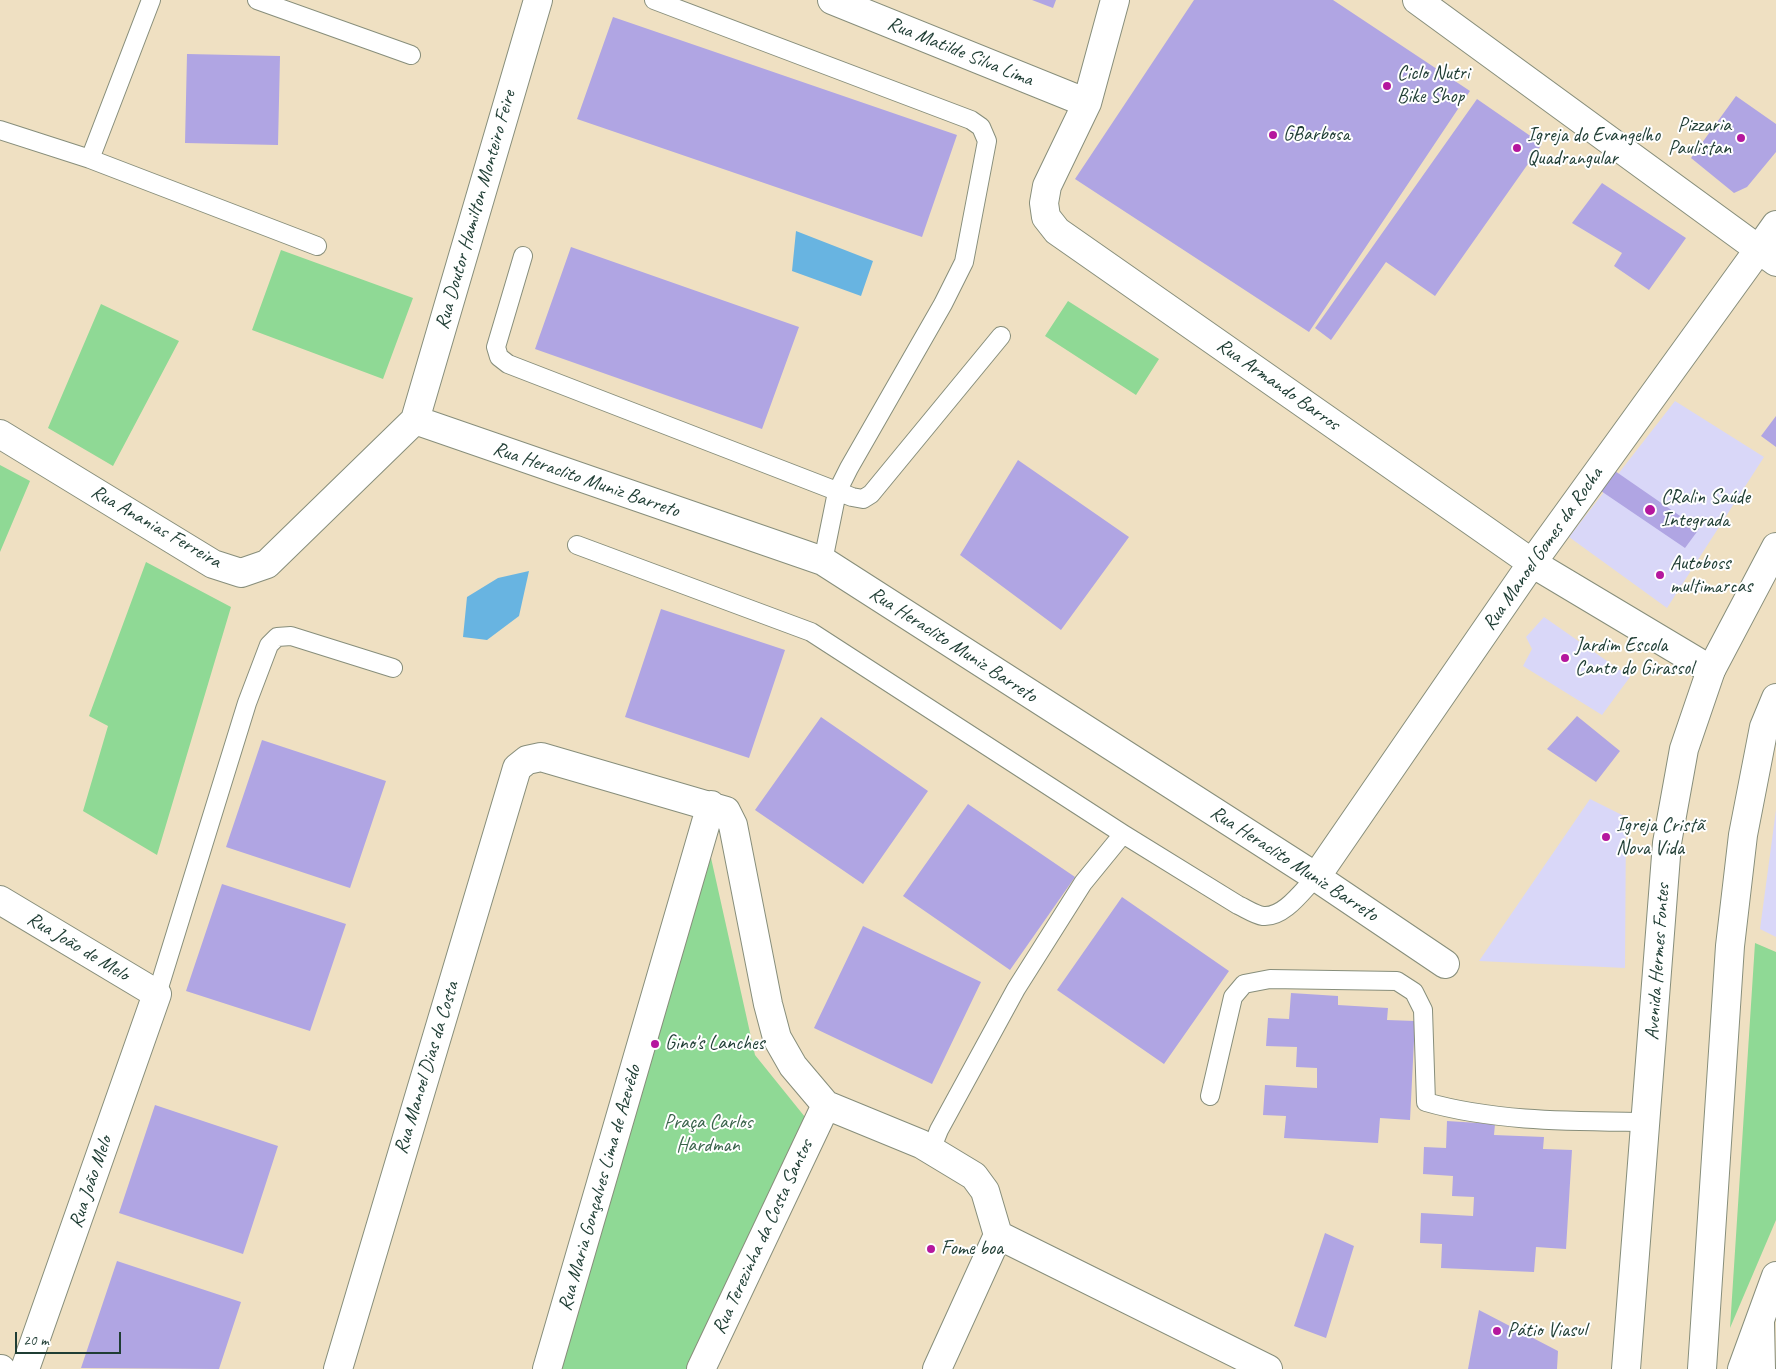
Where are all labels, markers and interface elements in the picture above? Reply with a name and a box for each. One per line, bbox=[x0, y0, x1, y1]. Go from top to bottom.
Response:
street label: Rua Matilde Silva Lima bbox=[884, 12, 1036, 92]
place label: Ciclo Nutri Bike Shop bbox=[1397, 62, 1469, 109]
marker: Ciclo Nutri Bike Shop bbox=[1381, 80, 1393, 92]
street label: Rua Doutor Hamilton Monteiro Feire bbox=[430, 88, 522, 332]
place label: Pizzaria Paulistan bbox=[1668, 114, 1731, 161]
place label: GBarbosa bbox=[1283, 123, 1350, 147]
place label: Igreja do Evangelho Quadrangular bbox=[1527, 124, 1660, 171]
marker: GBarbosa bbox=[1267, 129, 1279, 141]
marker: Pizzaria Paulistan bbox=[1735, 132, 1747, 144]
marker: Igreja do Evangelho Quadrangular bbox=[1511, 142, 1523, 154]
street label: Rua Armando Barros bbox=[1212, 334, 1344, 436]
street label: Rua Heraclito Muniz Barreto bbox=[490, 437, 682, 523]
street label: Rua Manoel Gomes da Rocha bbox=[1478, 463, 1608, 635]
street label: Rua Ananias Ferreira bbox=[87, 480, 225, 574]
place label: CRalin Saúde Integrada bbox=[1661, 486, 1750, 533]
marker: CRalin Saúde Integrada bbox=[1643, 503, 1657, 517]
place label: Autoboss multimarcas bbox=[1670, 552, 1752, 599]
marker: Autoboss multimarcas bbox=[1654, 569, 1666, 581]
street label: Rua Heraclito Muniz Barreto bbox=[865, 582, 1041, 708]
place label: Jardim Escola Canto do Girassol bbox=[1575, 634, 1693, 681]
marker: Jardim Escola Canto do Girassol bbox=[1559, 652, 1571, 664]
street label: Rua Heraclito Muniz Barreto bbox=[1206, 801, 1382, 927]
place label: Igreja Cristã Nova Vida bbox=[1616, 814, 1704, 861]
marker: Igreja Cristã Nova Vida bbox=[1600, 831, 1612, 843]
street label: Avenida Hermes Fontes bbox=[1641, 883, 1675, 1041]
street label: Rua João de Melo bbox=[23, 907, 133, 987]
street label: Rua Manoel Dias da Costa bbox=[389, 979, 465, 1157]
place label: Gino's Lanches bbox=[665, 1032, 764, 1056]
marker: Gino's Lanches bbox=[649, 1038, 661, 1050]
street label: Rua Maria Gonçalves Lima de Azevêdo bbox=[553, 1062, 647, 1314]
park label: Praça Carlos Hardman bbox=[664, 1111, 752, 1158]
street label: Rua João Melo bbox=[64, 1133, 118, 1231]
street label: Rua Terezinha da Costa Santos bbox=[707, 1136, 819, 1338]
place label: Fome boa bbox=[941, 1237, 1003, 1261]
marker: Fome boa bbox=[925, 1243, 937, 1255]
place label: Pátio Viasul bbox=[1507, 1319, 1587, 1343]
scale bar bbox=[18, 1322, 124, 1354]
marker: Pátio Viasul bbox=[1491, 1325, 1503, 1337]
text: 20 m bbox=[23, 1331, 49, 1350]

